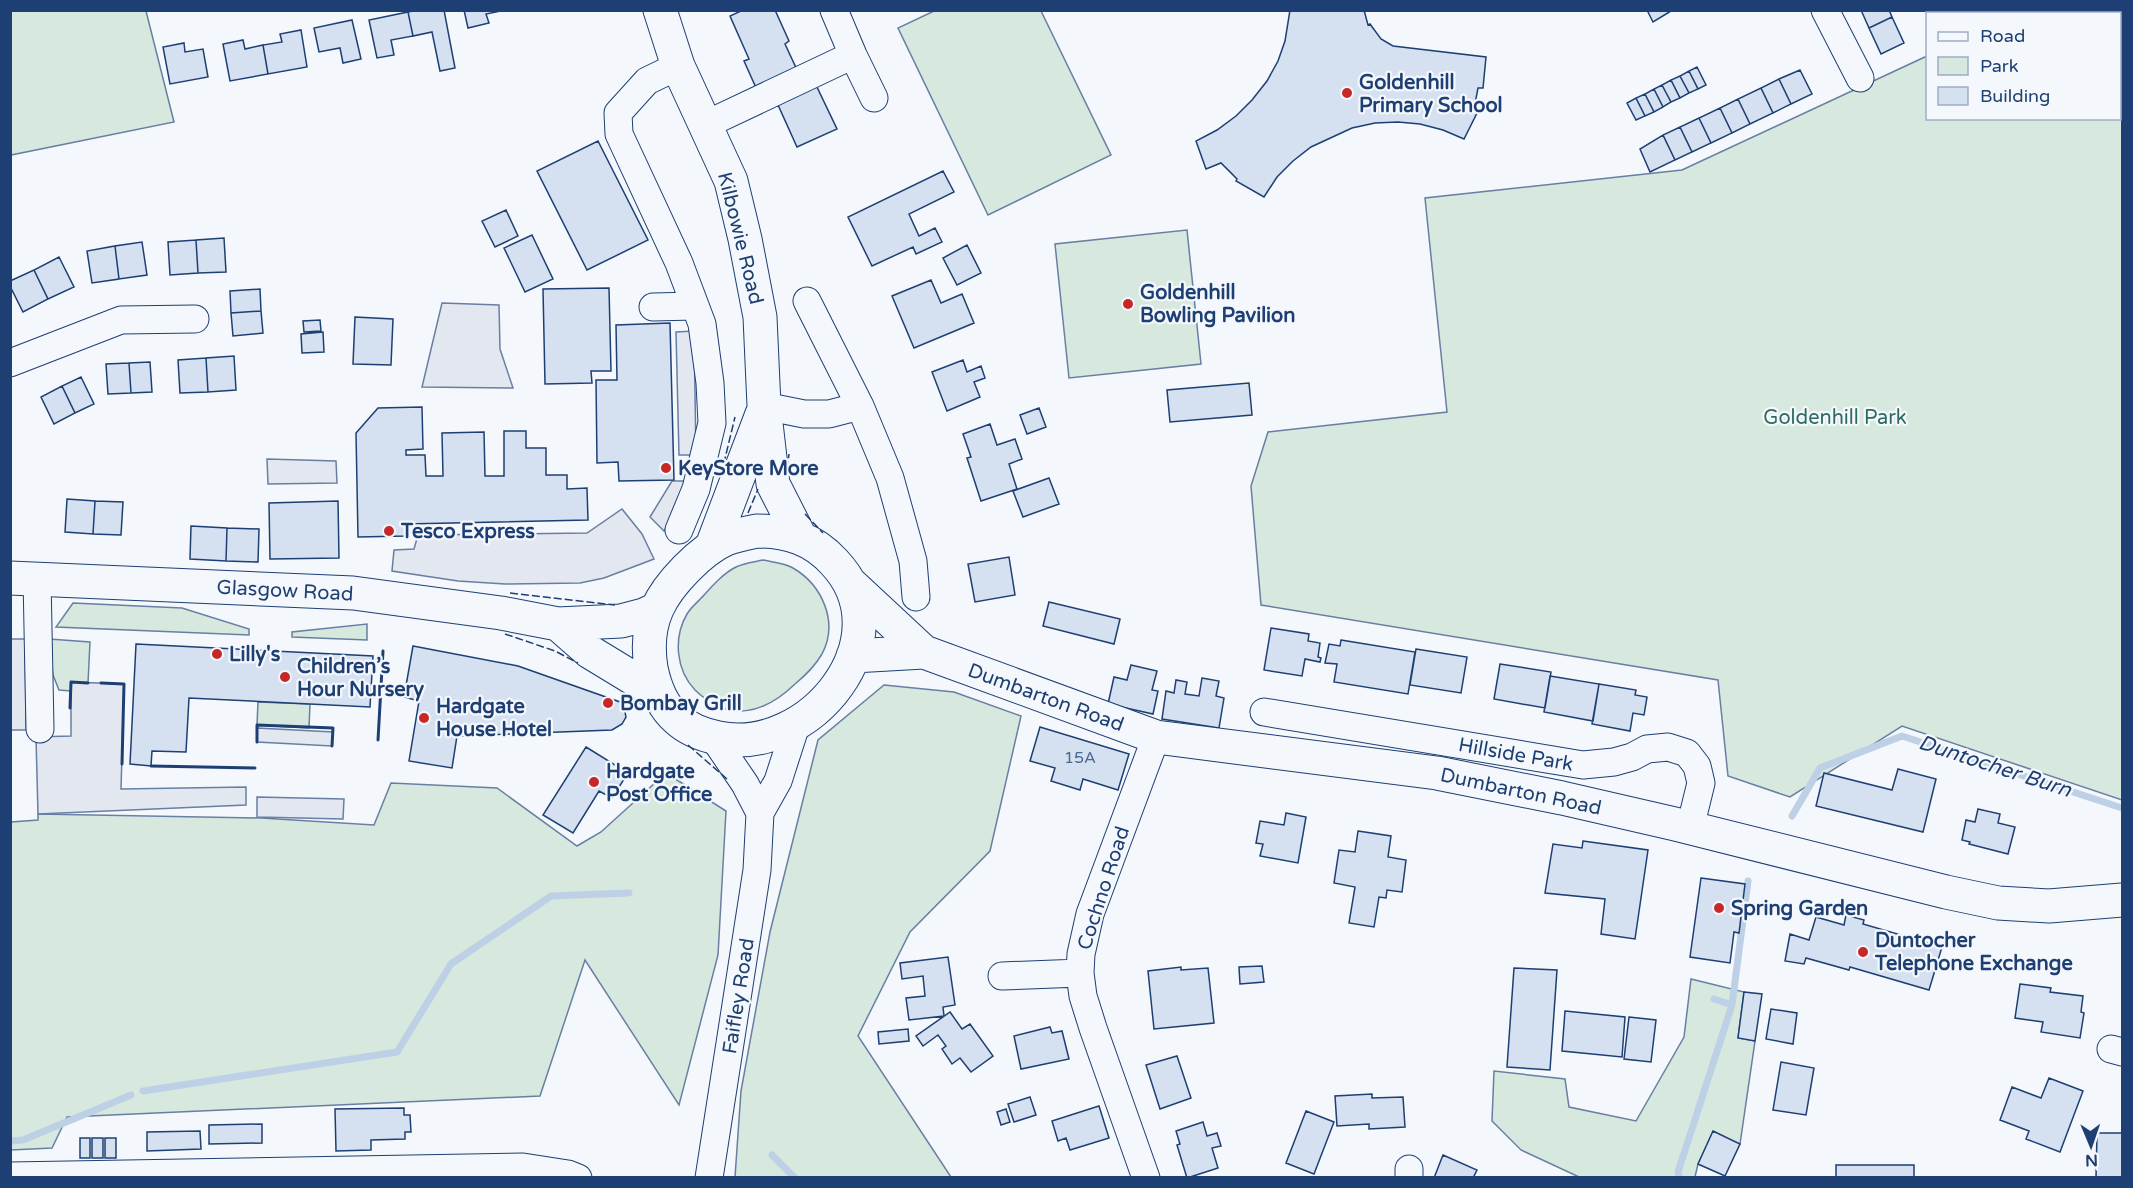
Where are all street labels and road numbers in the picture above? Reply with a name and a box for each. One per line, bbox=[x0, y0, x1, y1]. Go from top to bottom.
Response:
street label: Kilbowie Road bbox=[712, 170, 768, 307]
street label: Glasgow Road bbox=[216, 575, 354, 607]
street label: Dumbarton Road bbox=[964, 659, 1127, 737]
street label: Hillside Park bbox=[1456, 733, 1575, 777]
street label: Dumbarton Road bbox=[1438, 763, 1604, 821]
street label: Cochno Road bbox=[1073, 824, 1135, 953]
street label: Faifley Road bbox=[718, 936, 760, 1056]

